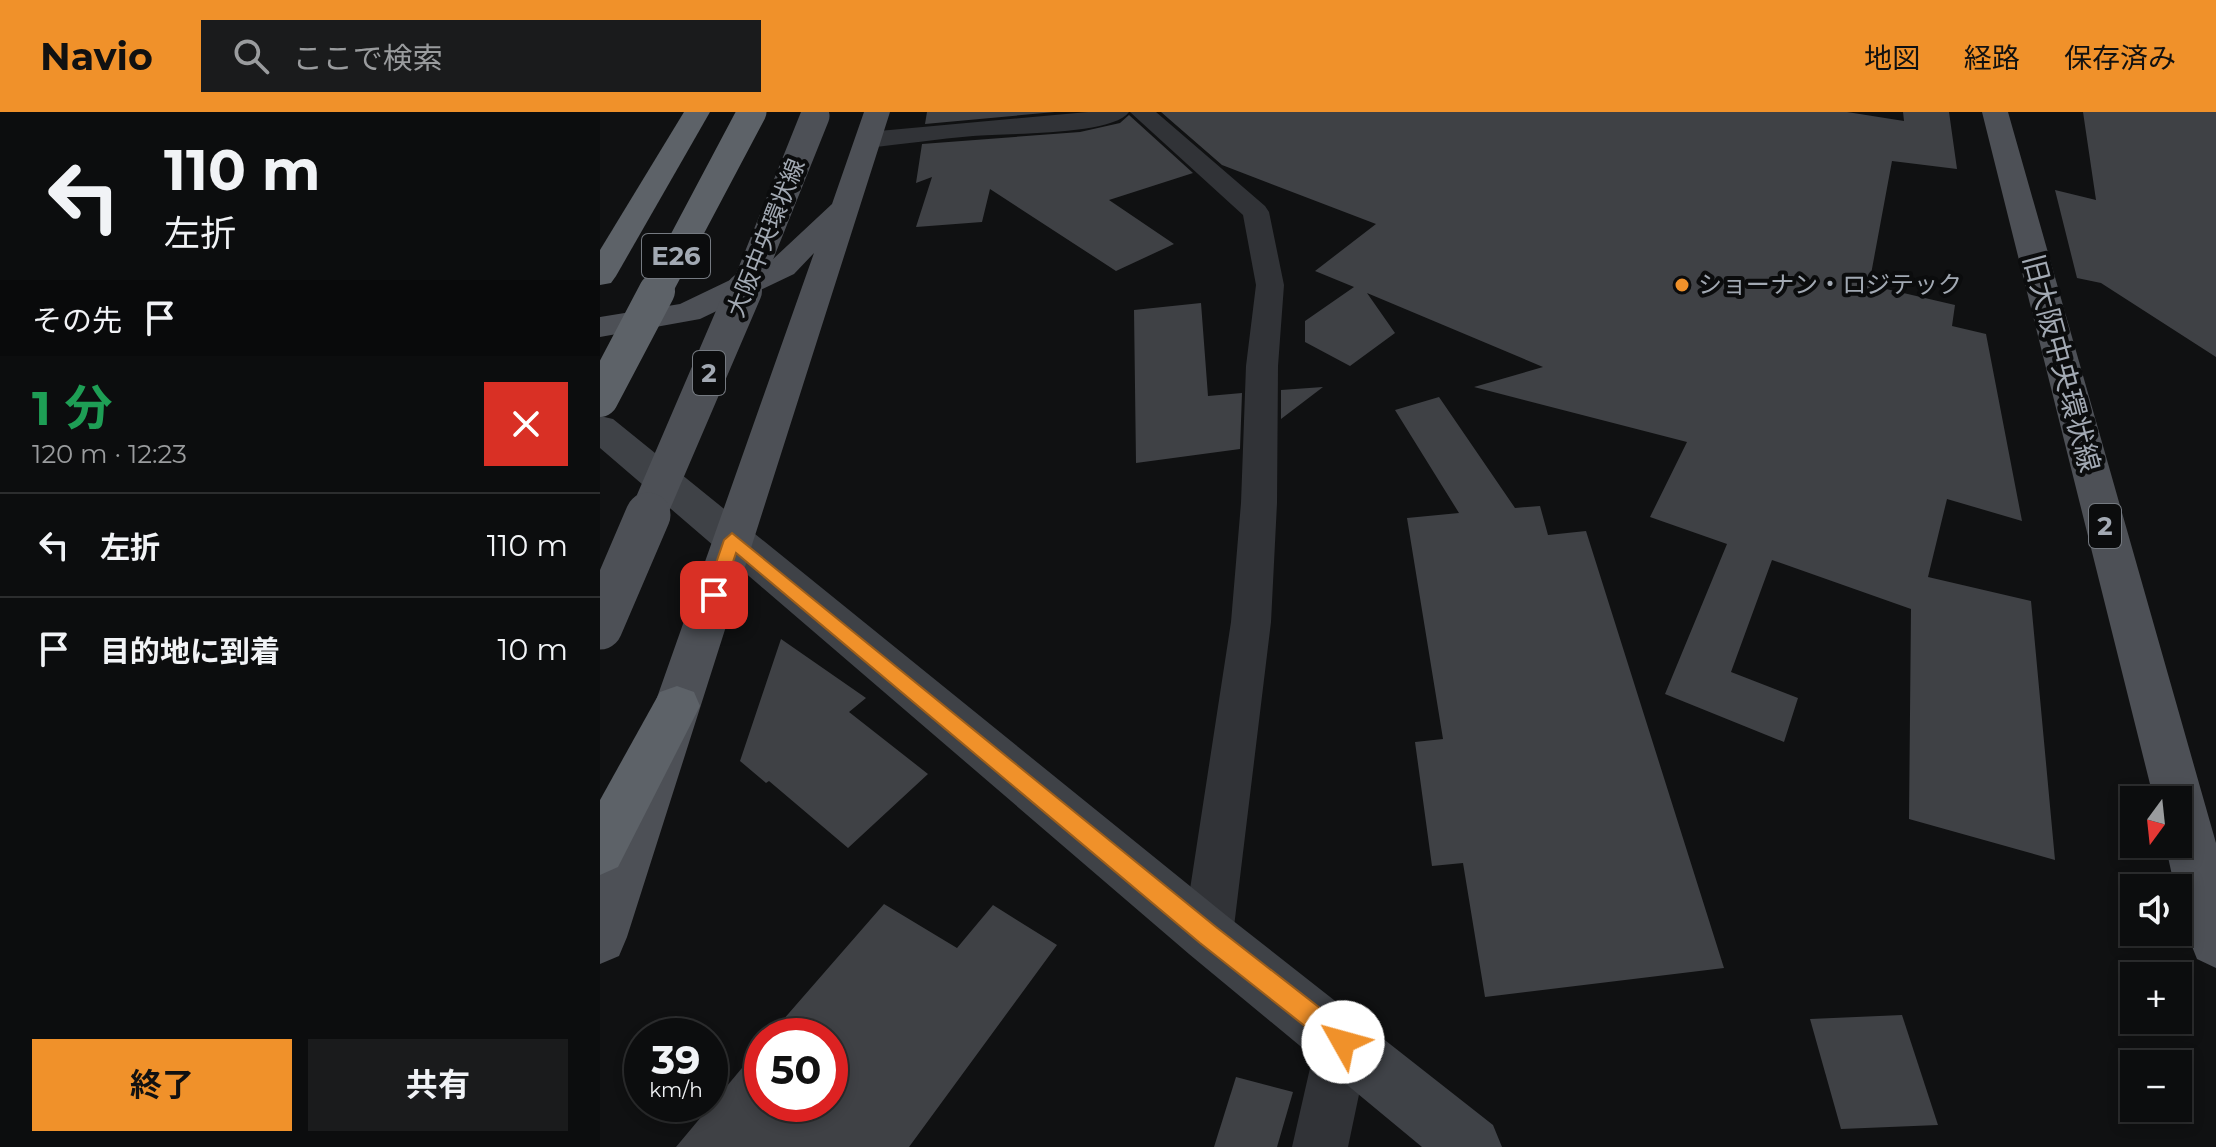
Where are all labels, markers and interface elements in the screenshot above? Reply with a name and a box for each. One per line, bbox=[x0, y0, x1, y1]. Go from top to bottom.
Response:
search box bbox=[201, 20, 761, 92]
text: Navio bbox=[40, 33, 153, 80]
icon: search bbox=[229, 34, 273, 78]
text: ここで検索 bbox=[293, 40, 443, 77]
text: 地図 bbox=[1864, 41, 1920, 75]
text: 経路 bbox=[1964, 41, 2020, 75]
text: 保存済み bbox=[2064, 41, 2176, 75]
text: 110 m bbox=[164, 136, 321, 204]
icon: left bbox=[32, 144, 136, 248]
street label: 大阪中央環状線 bbox=[721, 154, 810, 321]
text: 左折 bbox=[164, 211, 236, 255]
road number: E26 bbox=[642, 234, 710, 278]
street label: 旧大阪中央環状線 bbox=[2017, 250, 2107, 476]
place label: ショーナン・ロジテック bbox=[1698, 270, 1962, 299]
marker: ショーナン・ロジテック bbox=[1673, 276, 1691, 294]
icon: arrive bbox=[138, 296, 182, 340]
text: その先 bbox=[32, 302, 122, 339]
road number: 2 bbox=[693, 351, 725, 395]
text: 1 分 bbox=[32, 379, 112, 437]
button: close bbox=[484, 382, 568, 466]
text: 120 m · 12:23 bbox=[32, 438, 187, 470]
road number: 2 bbox=[2089, 504, 2121, 548]
icon: left bbox=[32, 523, 76, 567]
text: 110 m bbox=[487, 527, 568, 564]
text: 左折 bbox=[100, 529, 160, 566]
pin bbox=[680, 561, 748, 629]
icon: arrive bbox=[692, 573, 736, 617]
icon: arrive bbox=[32, 627, 76, 671]
text: 10 m bbox=[498, 631, 568, 668]
text: 目的地に到着 bbox=[100, 633, 280, 670]
north arrow bbox=[2120, 786, 2192, 858]
map controls bbox=[2120, 786, 2192, 1122]
button: sound bbox=[2120, 874, 2192, 946]
button: + bbox=[2120, 962, 2192, 1034]
position arrow bbox=[1301, 1000, 1385, 1084]
speed limit sign: 50 bbox=[744, 1018, 848, 1122]
text: 39 bbox=[651, 1035, 701, 1084]
button: 終了 bbox=[32, 1039, 292, 1131]
button: 共有 bbox=[308, 1039, 568, 1131]
button: − bbox=[2120, 1050, 2192, 1122]
text: km/h bbox=[649, 1078, 703, 1102]

